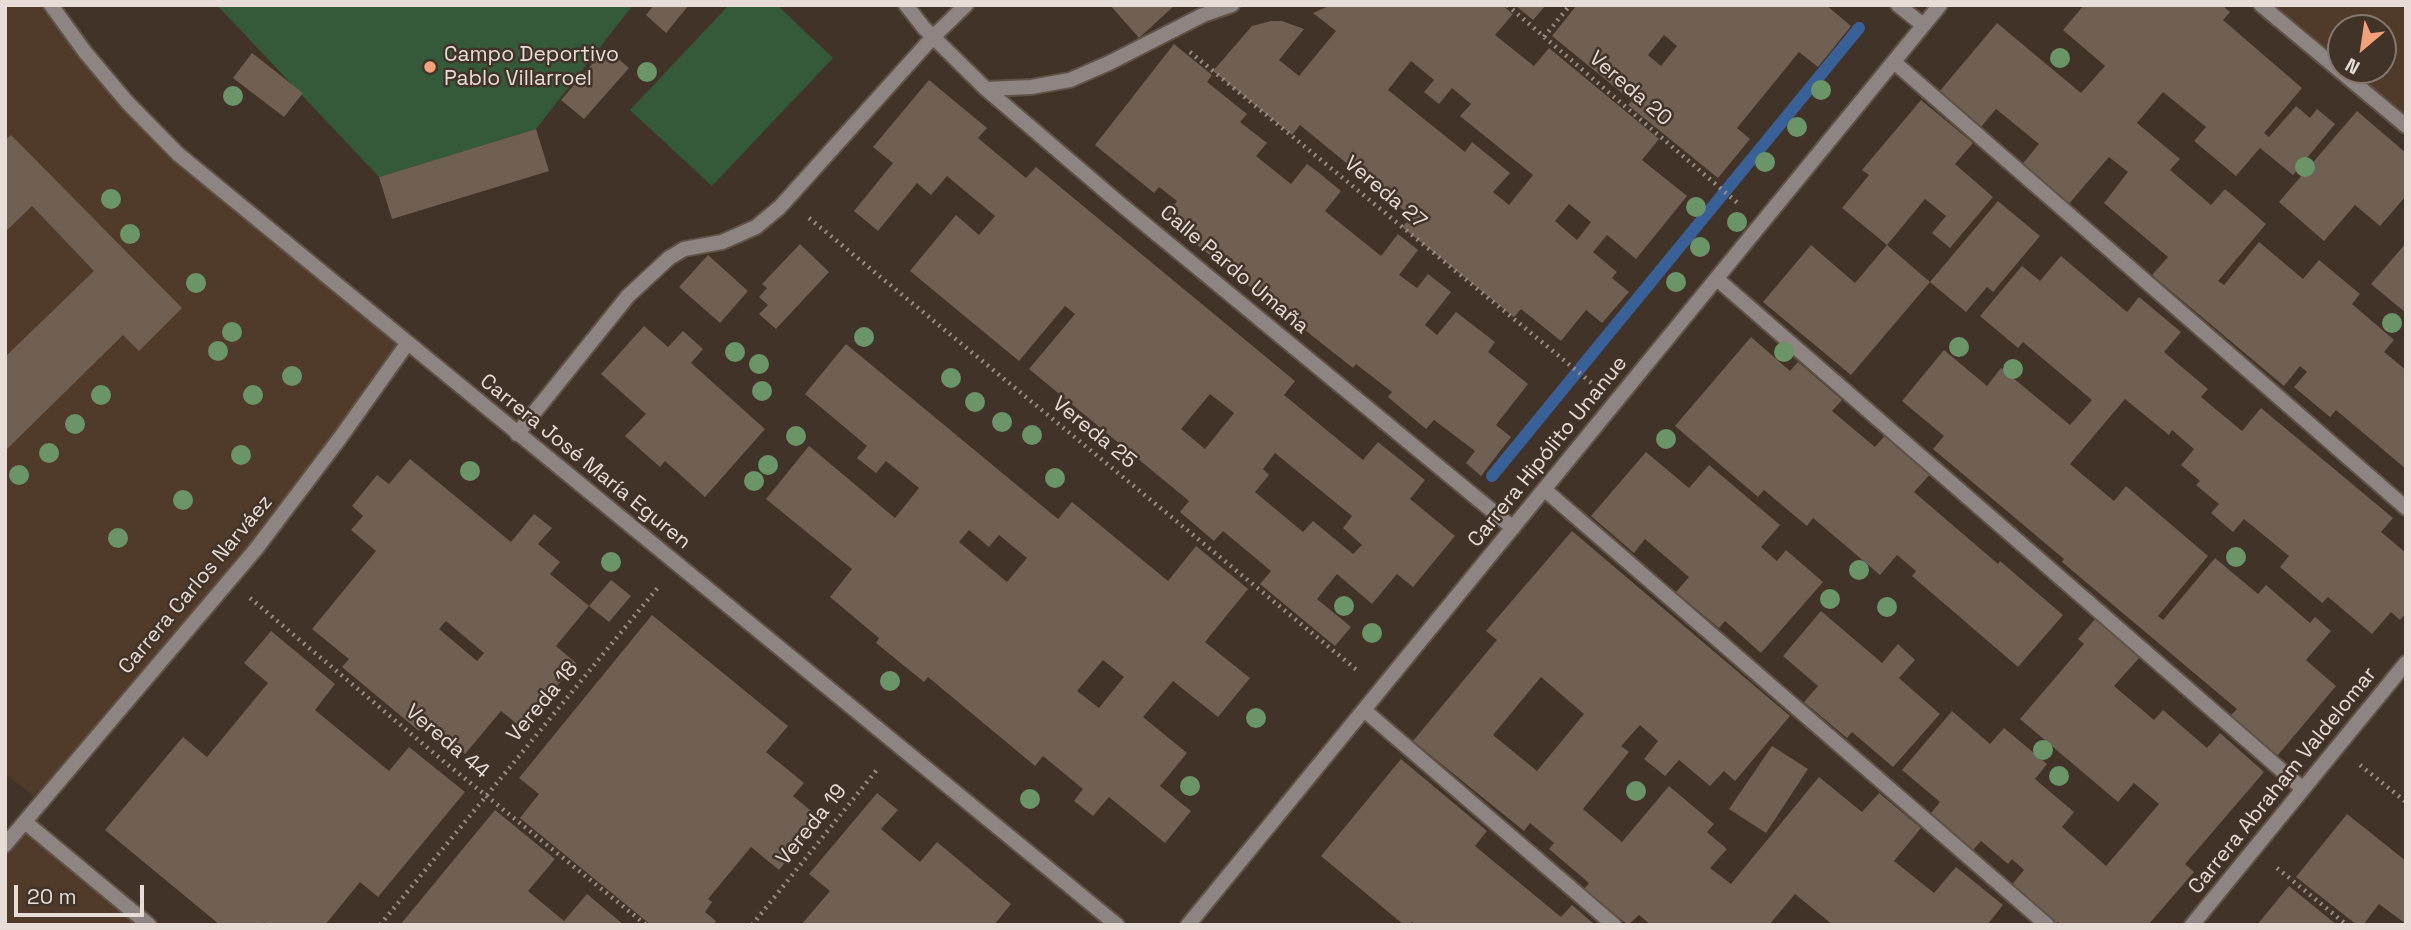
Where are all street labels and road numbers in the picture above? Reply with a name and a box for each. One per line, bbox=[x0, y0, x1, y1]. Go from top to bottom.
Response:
street label: Vereda 20 bbox=[1583, 46, 1677, 132]
street label: Vereda 27 bbox=[1339, 151, 1431, 235]
street label: Calle Pardo Umaña bbox=[1154, 200, 1314, 340]
street label: Carrera Hipólito Unanue bbox=[1463, 351, 1633, 553]
street label: Carrera José María Eguren bbox=[474, 369, 696, 555]
street label: Vereda 25 bbox=[1047, 391, 1141, 475]
street label: Carrera Carlos Narváez bbox=[114, 490, 278, 680]
street label: Vereda 18 bbox=[502, 657, 584, 747]
street label: Carrera Abraham Valdelomar bbox=[2184, 662, 2382, 900]
street label: Vereda 44 bbox=[400, 700, 494, 784]
street label: Vereda 19 bbox=[772, 779, 852, 871]

